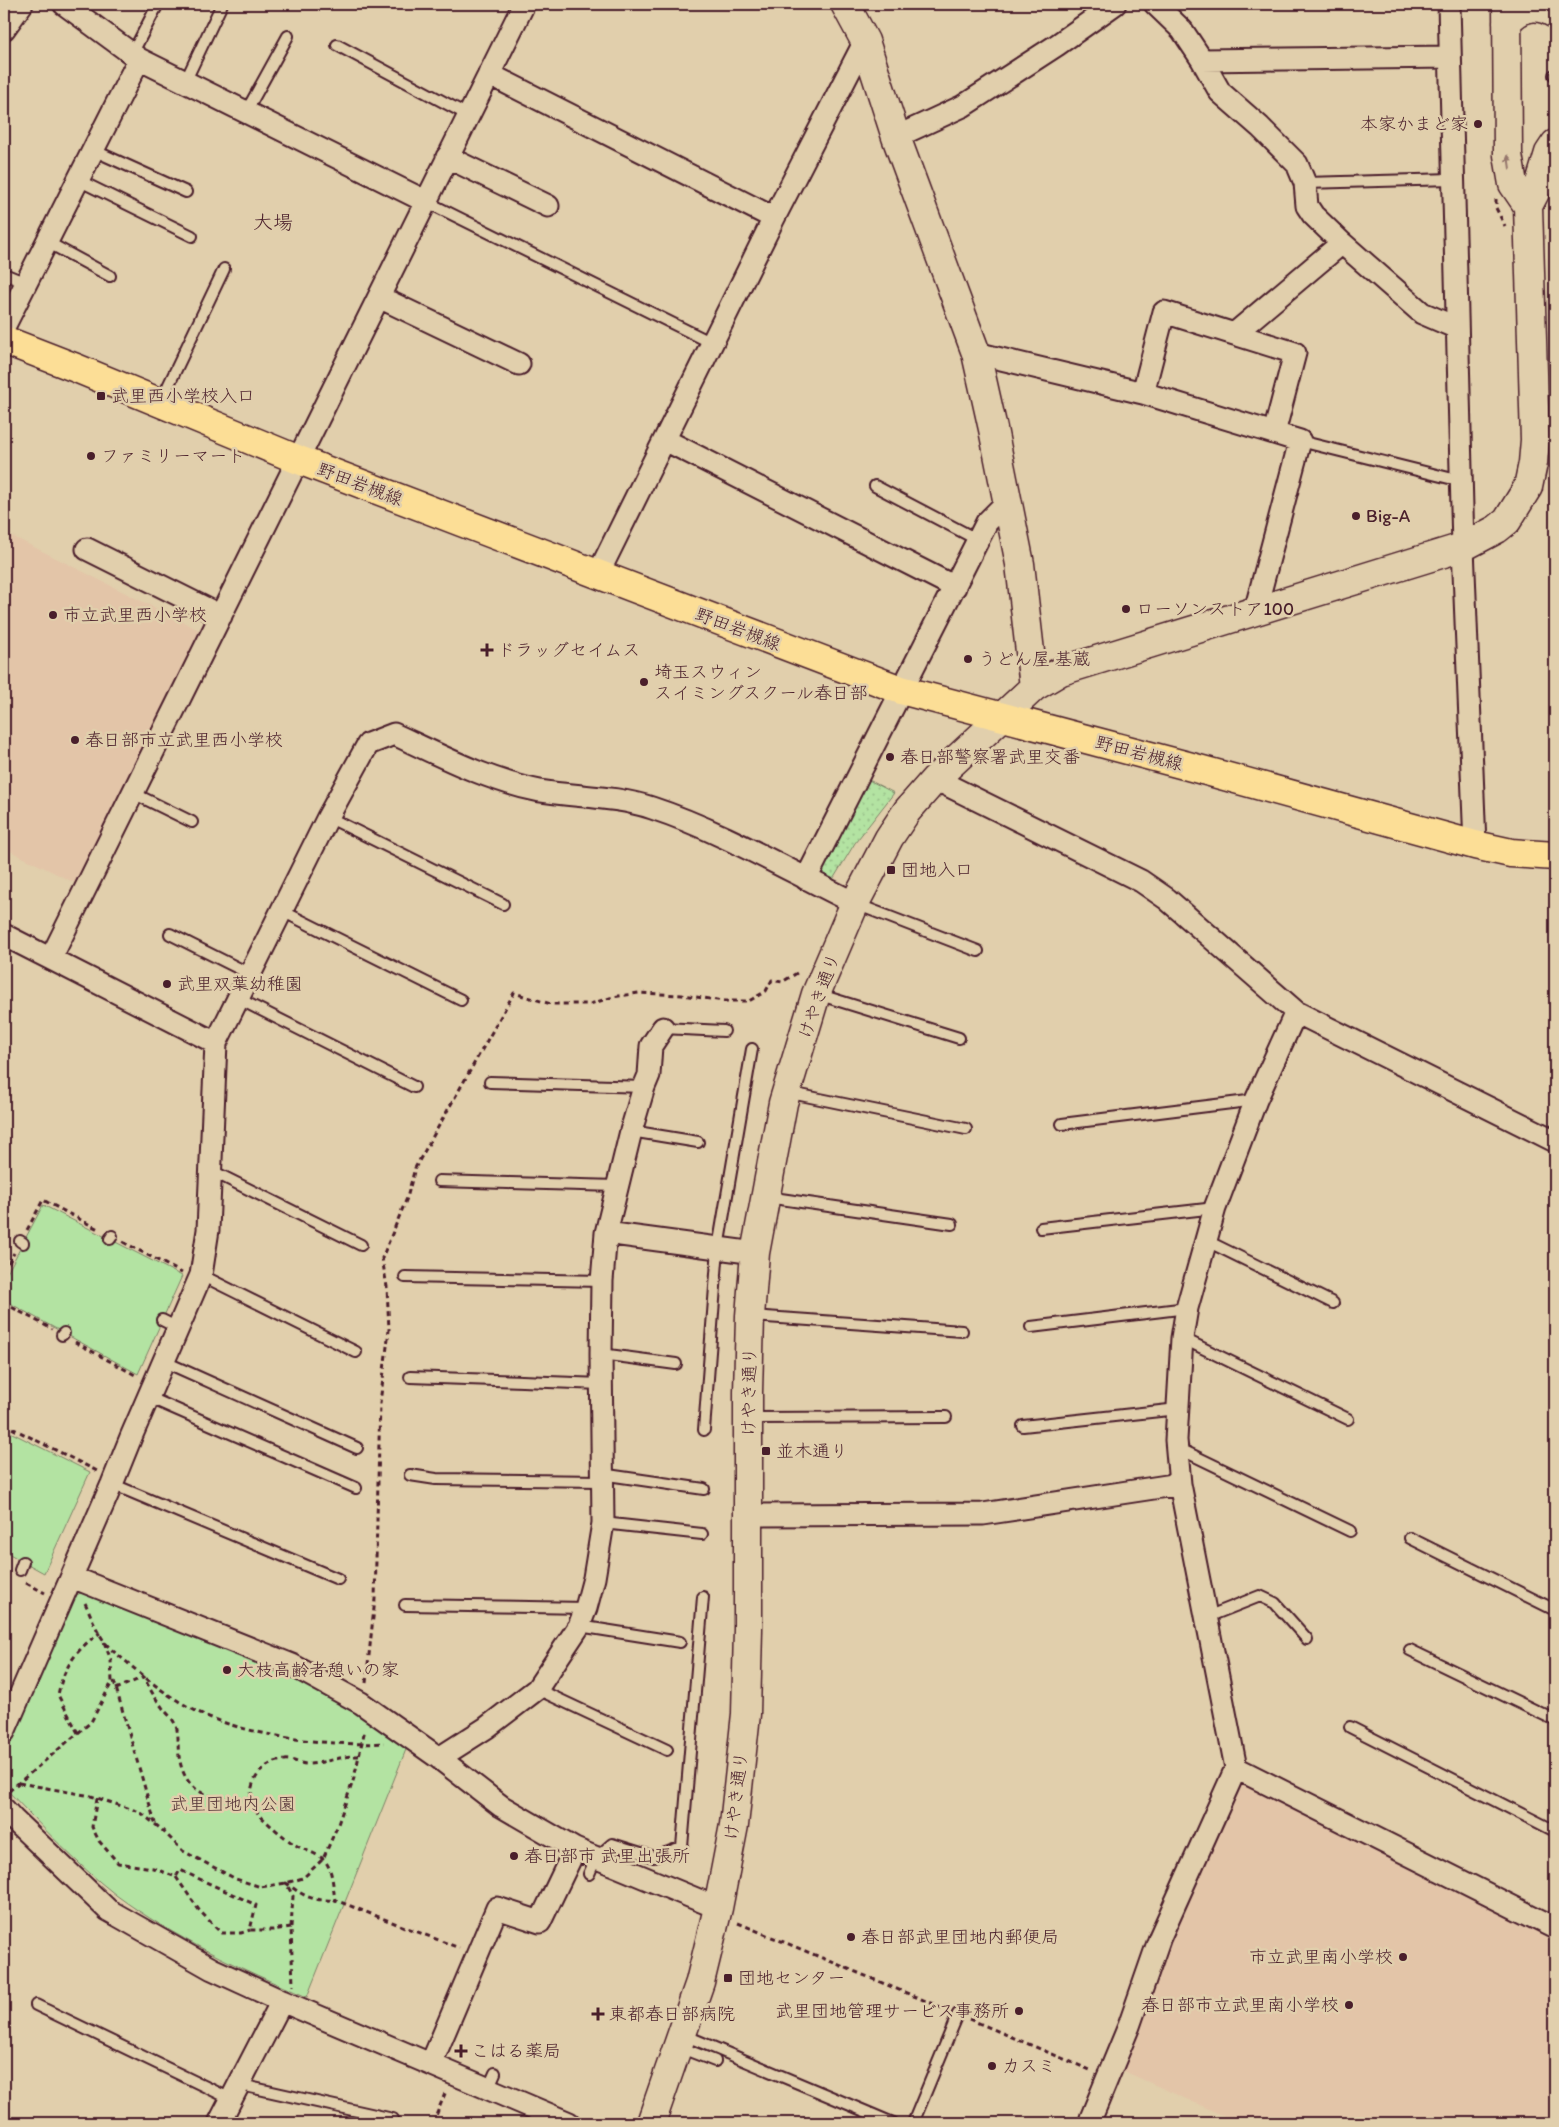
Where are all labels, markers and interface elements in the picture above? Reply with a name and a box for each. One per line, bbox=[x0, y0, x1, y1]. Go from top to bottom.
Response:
place label: 本家かまど家 bbox=[1360, 113, 1468, 135]
marker: 本家かまど家 bbox=[1472, 118, 1484, 130]
one-way arrow bbox=[1505, 154, 1513, 170]
district label: 大場 bbox=[253, 210, 293, 234]
place label: 武里西小学校入口 bbox=[111, 385, 255, 407]
marker: 武里西小学校入口 bbox=[95, 390, 107, 402]
place label: ファミリーマート bbox=[101, 445, 245, 467]
marker: ファミリーマート bbox=[85, 450, 97, 462]
street label: 野田岩槻線 bbox=[314, 458, 406, 510]
place label: Big-A bbox=[1366, 505, 1411, 527]
marker: Big-A bbox=[1350, 510, 1362, 522]
place label: ローソンストア100 bbox=[1136, 598, 1294, 620]
street label: 野田岩槻線 bbox=[692, 603, 784, 655]
marker: ローソンストア100 bbox=[1120, 603, 1132, 615]
place label: 市立武里西小学校 bbox=[63, 604, 207, 626]
marker: 市立武里西小学校 bbox=[47, 609, 59, 621]
place label: ドラッグセイムス bbox=[497, 639, 640, 661]
marker: ドラッグセイムス bbox=[481, 644, 493, 656]
place label: うどん屋 基蔵 bbox=[978, 648, 1090, 670]
marker: うどん屋 基蔵 bbox=[962, 653, 974, 665]
place label: 埼玉スウィン スイミングスクール春日部 bbox=[654, 661, 868, 704]
marker: 埼玉スウィン スイミングスクール春日部 bbox=[638, 676, 650, 688]
place label: 春日部市立武里西小学校 bbox=[85, 729, 283, 751]
street label: 野田岩槻線 bbox=[1093, 731, 1185, 775]
marker: 春日部市立武里西小学校 bbox=[69, 734, 81, 746]
place label: 春日部警察署武里交番 bbox=[900, 746, 1080, 768]
marker: 春日部警察署武里交番 bbox=[884, 751, 896, 763]
place label: 団地入口 bbox=[901, 859, 973, 881]
marker: 団地入口 bbox=[885, 864, 897, 876]
street label: けやき通り bbox=[793, 950, 845, 1042]
place label: 武里双葉幼稚園 bbox=[177, 973, 303, 995]
marker: 武里双葉幼稚園 bbox=[161, 978, 173, 990]
street label: けやき通り bbox=[737, 1347, 761, 1437]
place label: 並木通り bbox=[776, 1440, 848, 1462]
marker: 並木通り bbox=[760, 1445, 772, 1457]
place label: 大枝高齢者憩いの家 bbox=[237, 1659, 399, 1681]
marker: 大枝高齢者憩いの家 bbox=[221, 1664, 233, 1676]
street label: けやき通り bbox=[720, 1750, 752, 1842]
park label: 武里団地内公園 bbox=[170, 1793, 296, 1815]
place label: 春日部市 武里出張所 bbox=[524, 1845, 690, 1867]
marker: 春日部市 武里出張所 bbox=[508, 1850, 520, 1862]
place label: 春日部武里団地内郵便局 bbox=[861, 1926, 1059, 1948]
marker: 春日部武里団地内郵便局 bbox=[845, 1931, 857, 1943]
place label: 市立武里南小学校 bbox=[1249, 1946, 1393, 1968]
marker: 市立武里南小学校 bbox=[1397, 1951, 1409, 1963]
place label: 団地センター bbox=[738, 1967, 845, 1989]
marker: 団地センター bbox=[722, 1972, 734, 1984]
place label: 春日部市立武里南小学校 bbox=[1141, 1994, 1339, 2016]
marker: 春日部市立武里南小学校 bbox=[1343, 1999, 1355, 2011]
place label: 武里団地管理サービス事務所 bbox=[775, 2000, 1009, 2022]
place label: 東都春日部病院 bbox=[609, 2003, 735, 2025]
marker: 武里団地管理サービス事務所 bbox=[1013, 2005, 1025, 2017]
marker: 東都春日部病院 bbox=[591, 2007, 605, 2021]
place label: こはる薬局 bbox=[471, 2040, 561, 2062]
marker: こはる薬局 bbox=[455, 2045, 467, 2057]
place label: カスミ bbox=[1002, 2055, 1056, 2077]
marker: カスミ bbox=[986, 2060, 998, 2072]

